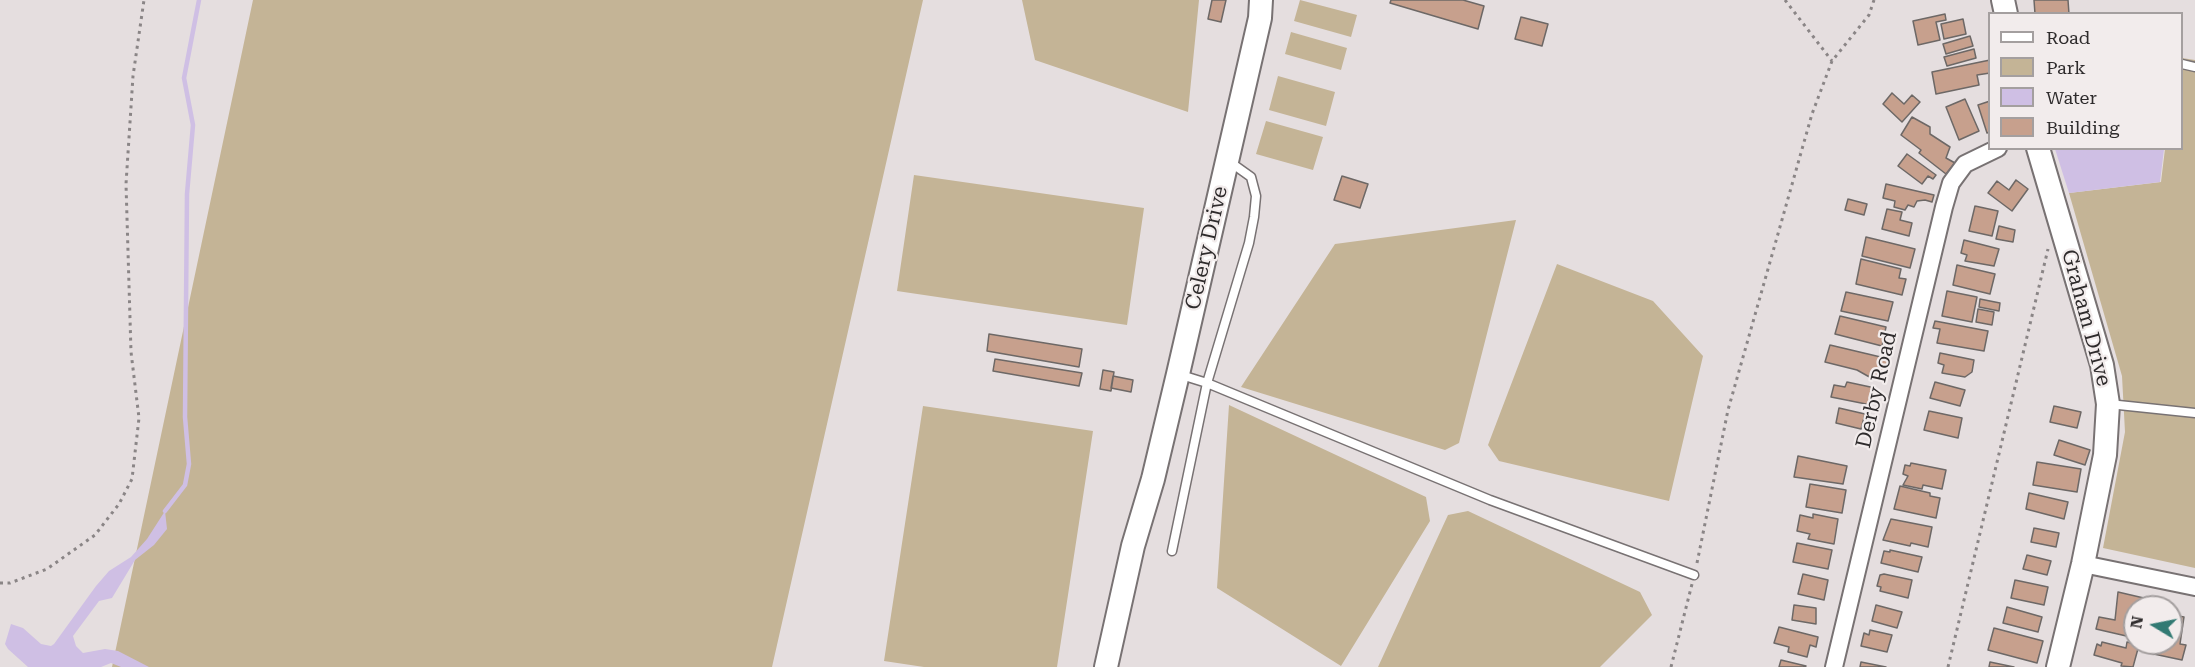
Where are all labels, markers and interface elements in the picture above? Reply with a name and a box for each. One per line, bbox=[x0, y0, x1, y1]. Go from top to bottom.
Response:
legend bbox=[1988, 12, 2183, 150]
text: Road bbox=[2046, 27, 2090, 48]
text: Park bbox=[2046, 57, 2086, 78]
text: Water bbox=[2046, 87, 2097, 108]
text: Building bbox=[2046, 117, 2120, 138]
street label: Celery Drive bbox=[1181, 184, 1233, 312]
street label: Graham Drive bbox=[2056, 247, 2116, 389]
street label: Derby Road bbox=[1851, 329, 1903, 451]
north arrow bbox=[2123, 595, 2183, 655]
text: N bbox=[2126, 614, 2147, 630]

